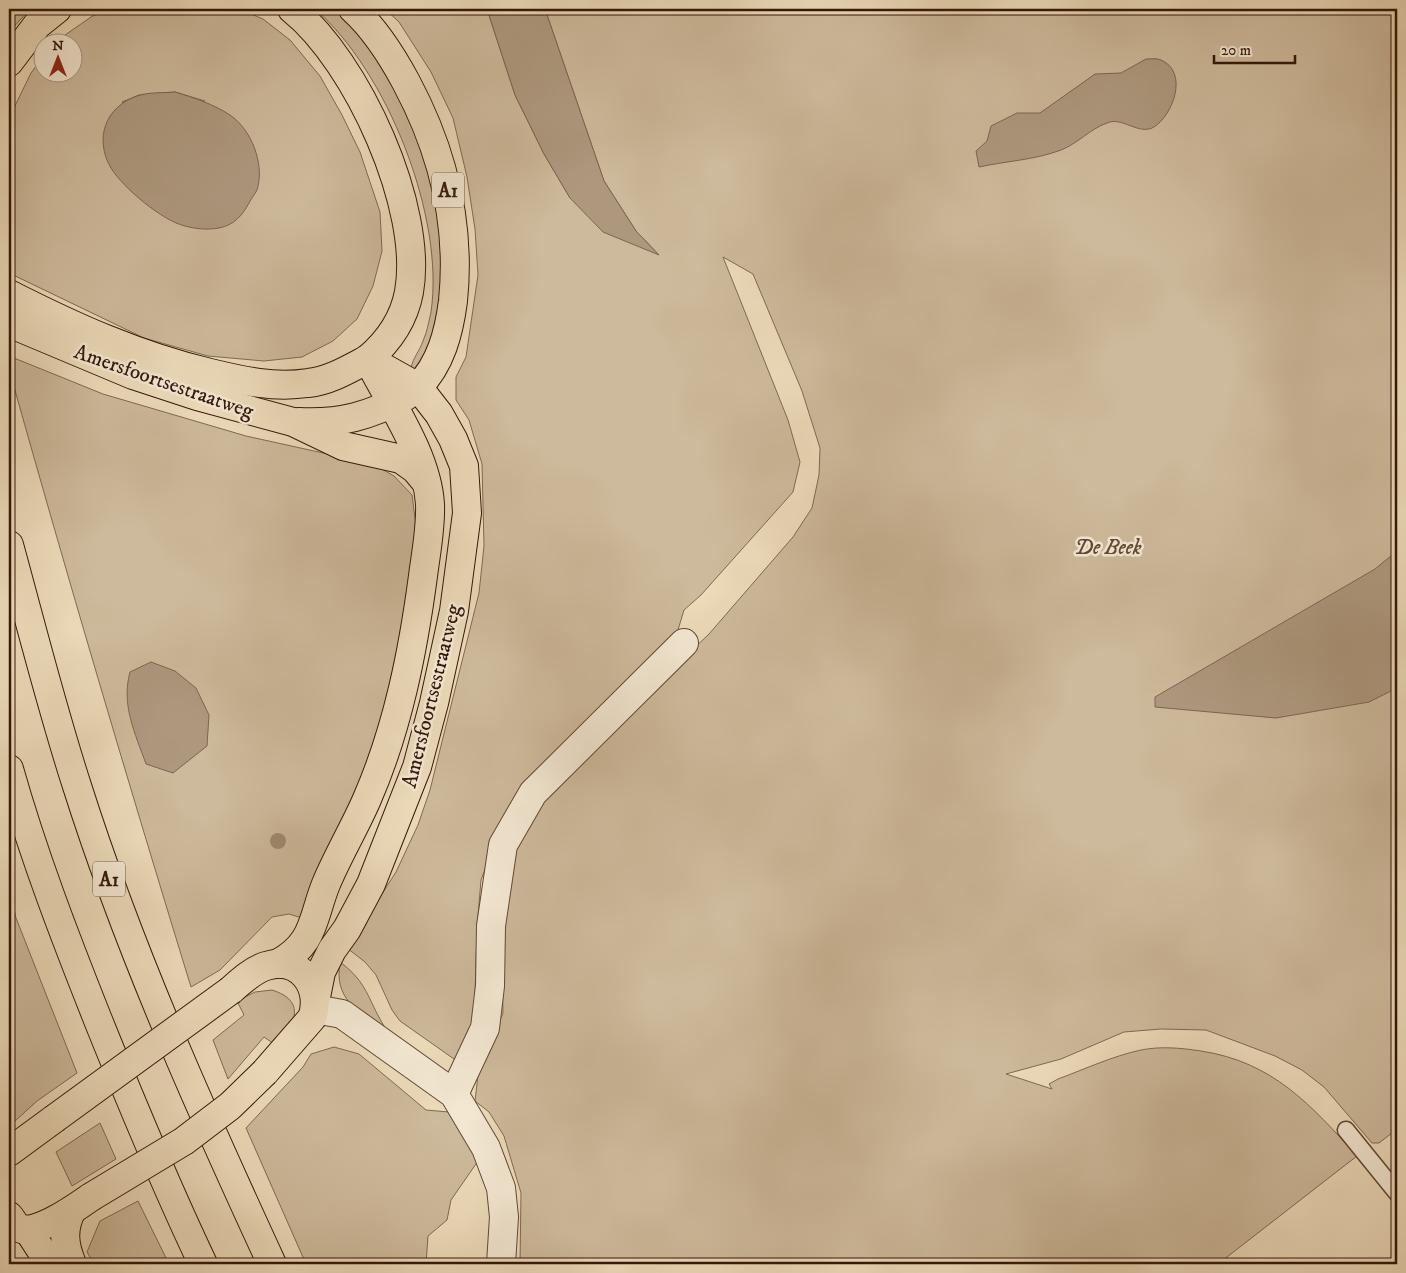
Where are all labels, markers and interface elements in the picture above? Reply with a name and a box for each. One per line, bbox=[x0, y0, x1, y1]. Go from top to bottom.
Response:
north arrow bbox=[32, 32, 82, 82]
scale bar bbox=[1214, 32, 1295, 64]
text: N bbox=[52, 37, 64, 55]
text: 20 m bbox=[1221, 41, 1251, 60]
road number: A1 bbox=[432, 172, 464, 208]
street label: Amersfoortsestraatweg bbox=[70, 339, 258, 425]
park label: De Beek bbox=[1074, 535, 1142, 561]
street label: Amersfoortsestraatweg bbox=[397, 601, 468, 791]
road number: A1 bbox=[93, 862, 125, 896]

